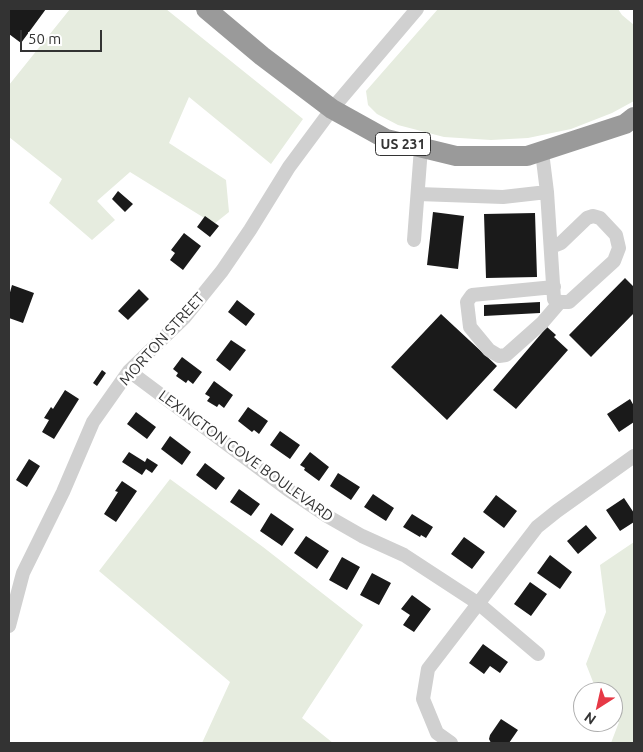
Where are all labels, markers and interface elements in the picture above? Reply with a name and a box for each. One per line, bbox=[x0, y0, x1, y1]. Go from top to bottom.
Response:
scale bar bbox=[22, 20, 105, 52]
text: 50 m bbox=[28, 30, 61, 47]
road number: US 231 bbox=[376, 132, 430, 156]
street label: MORTON STREET bbox=[116, 289, 208, 389]
street label: LEXINGTON COVE BOULEVARD bbox=[155, 387, 337, 525]
north arrow bbox=[573, 682, 623, 732]
text: N bbox=[581, 709, 599, 728]

